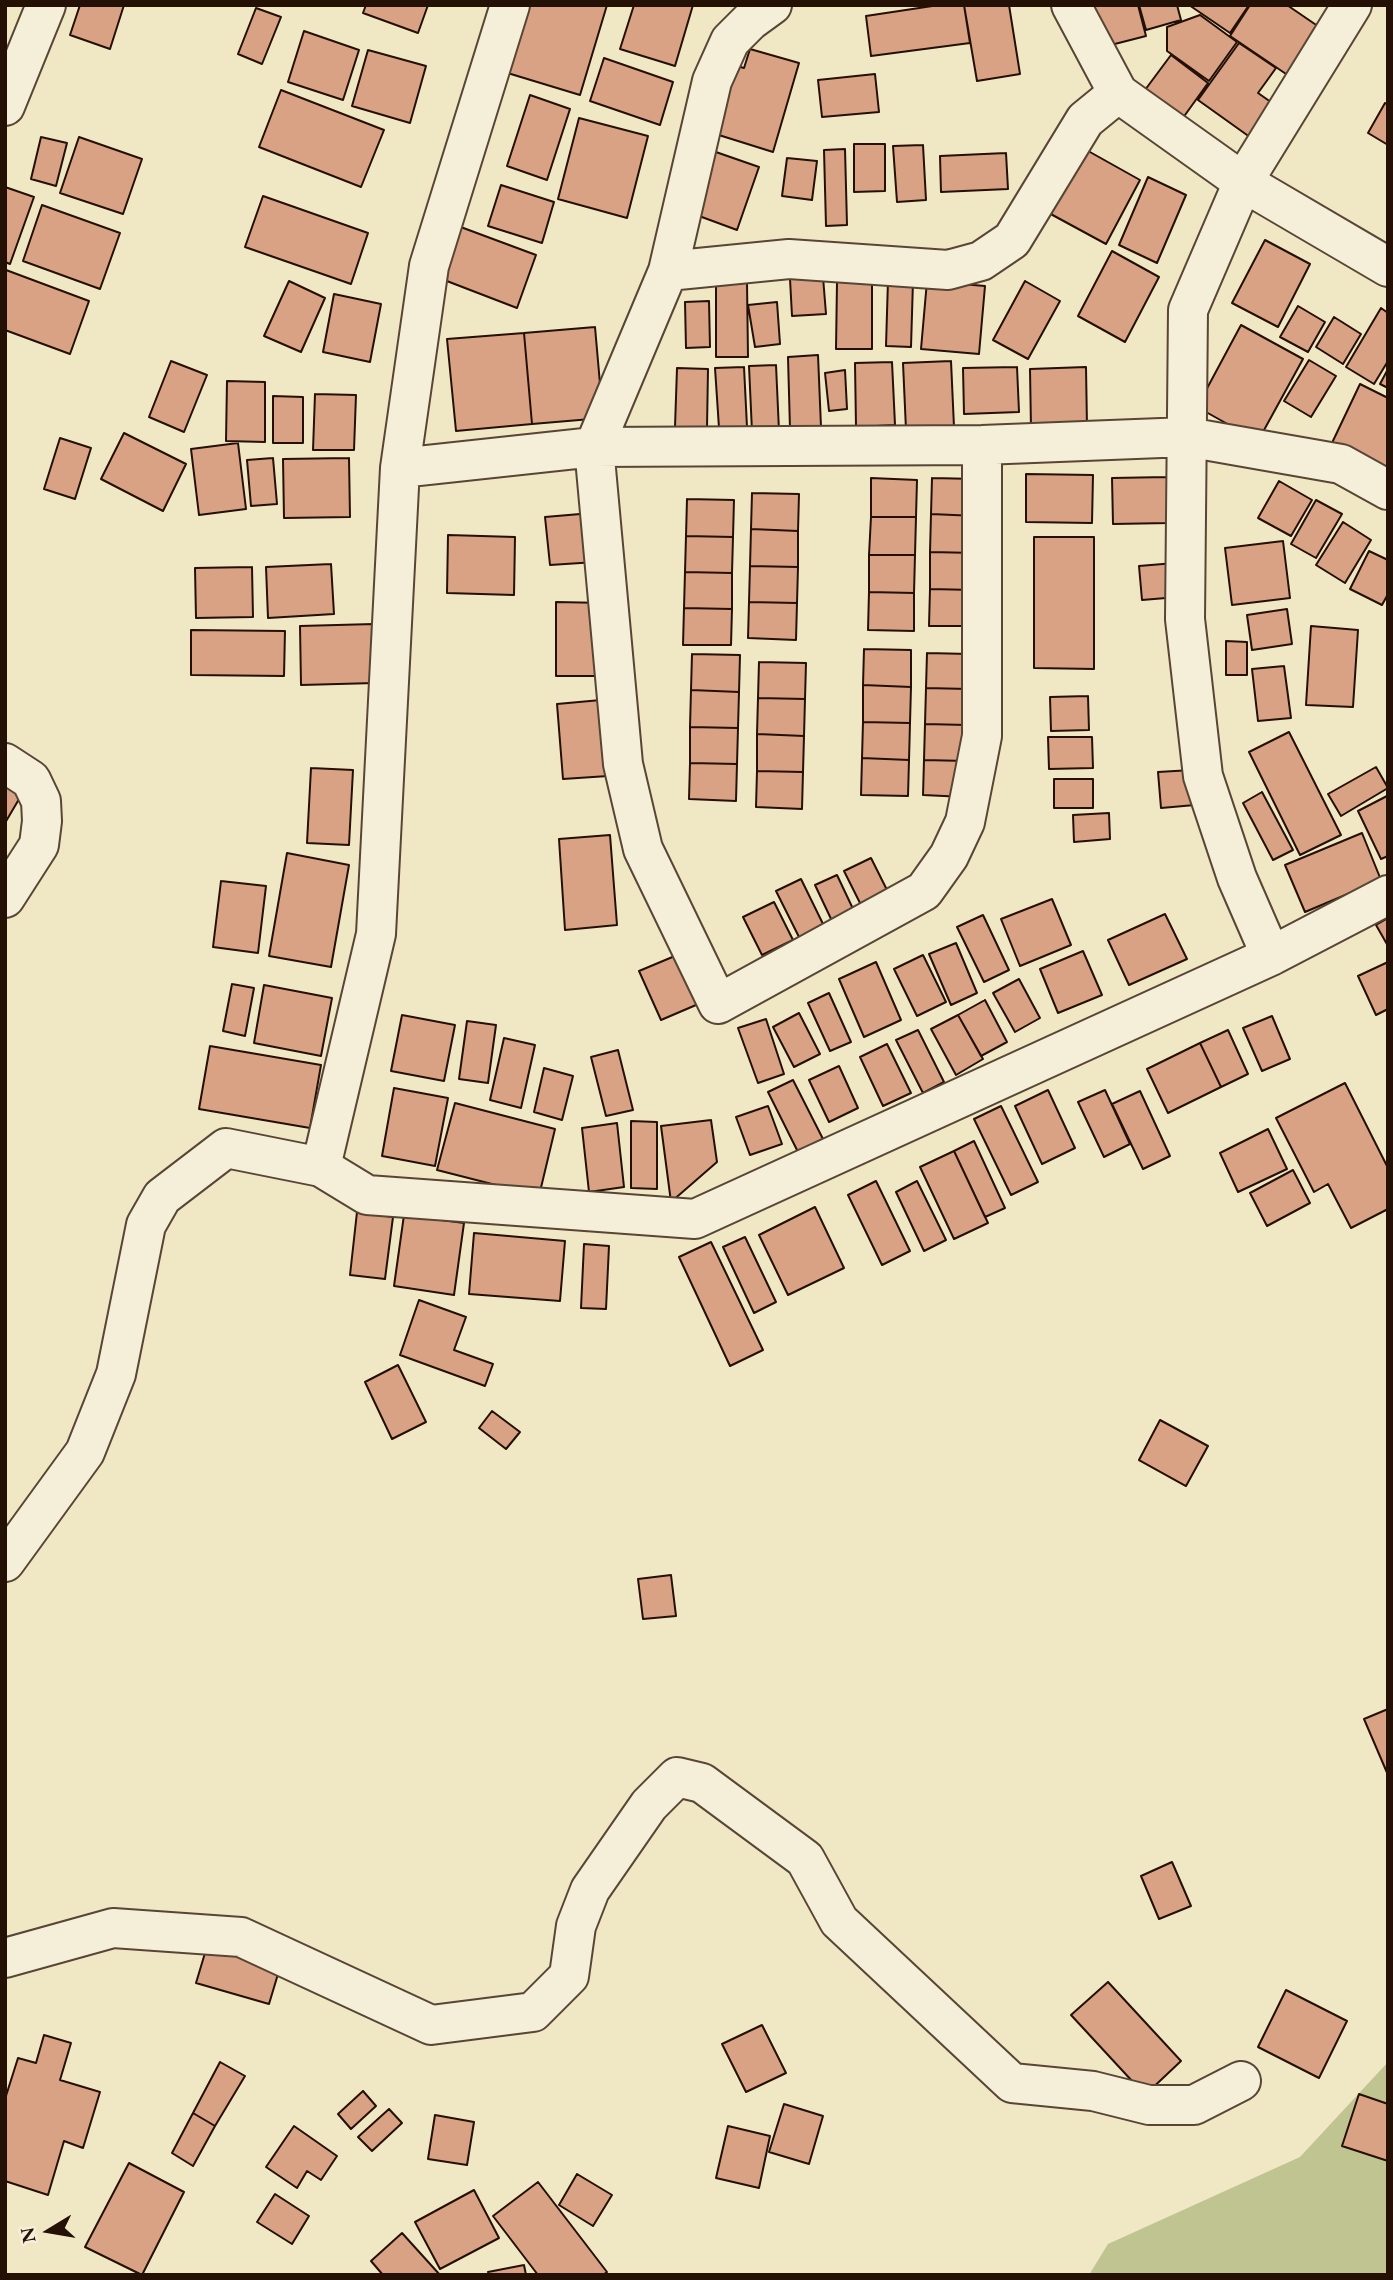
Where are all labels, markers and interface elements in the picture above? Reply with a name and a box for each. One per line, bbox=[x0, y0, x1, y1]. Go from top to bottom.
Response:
north arrow bbox=[14, 2196, 84, 2266]
text: N bbox=[14, 2225, 42, 2245]

